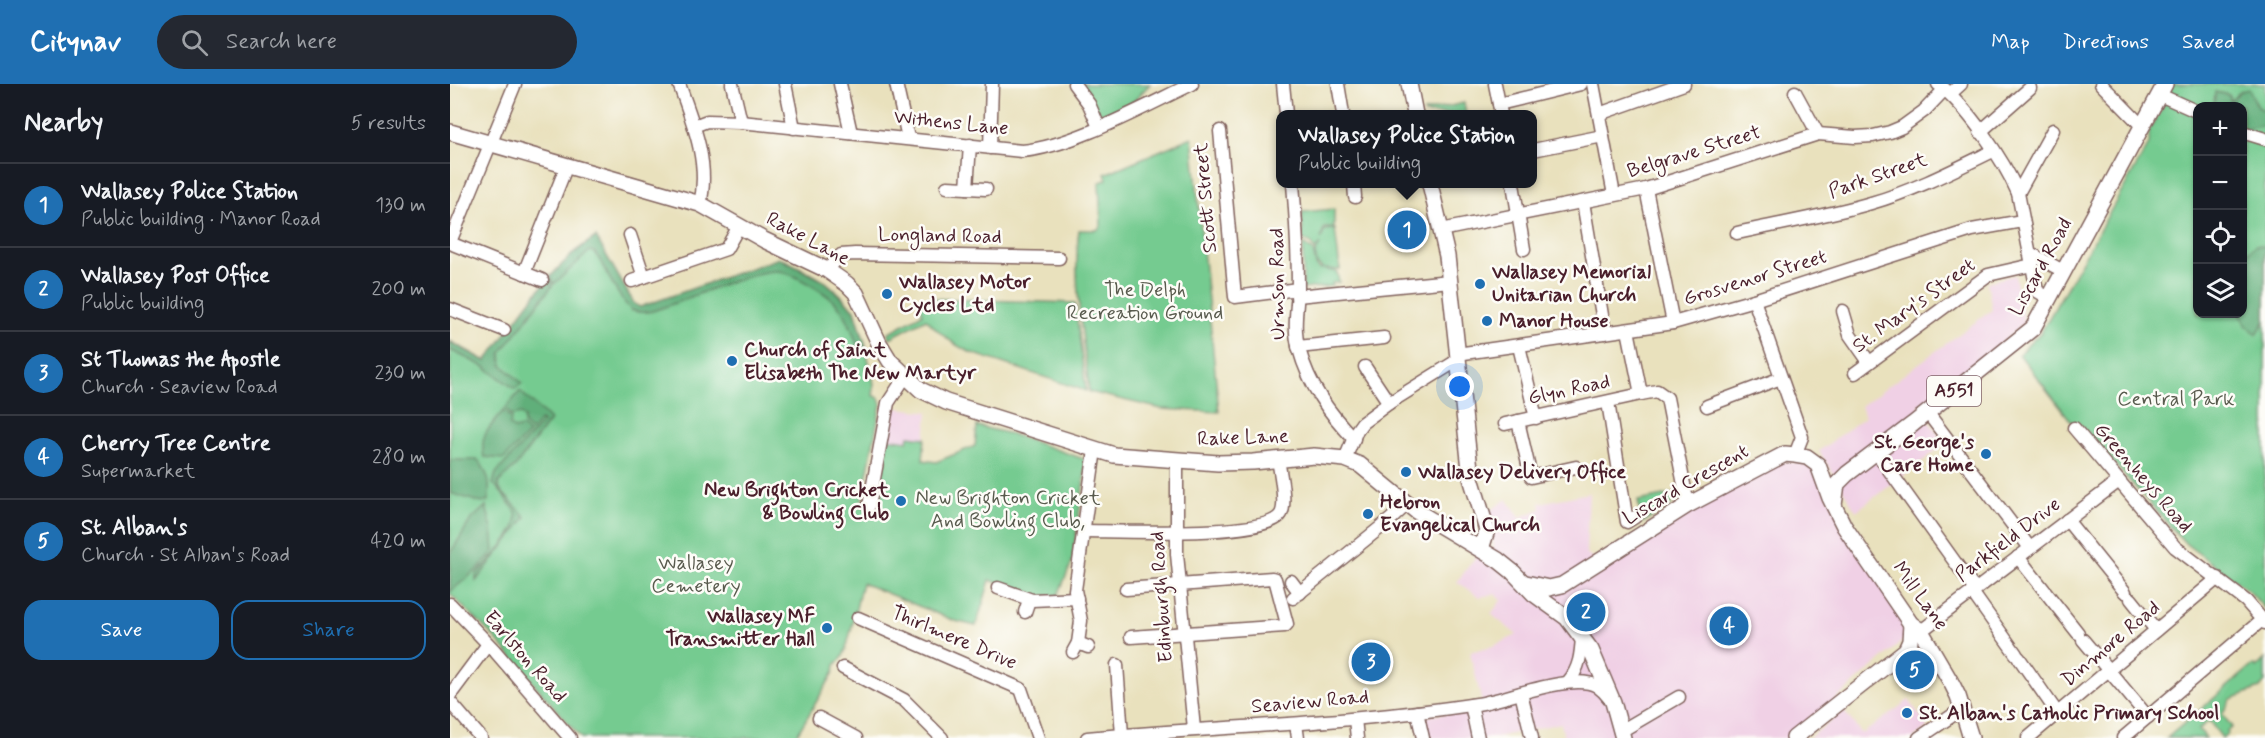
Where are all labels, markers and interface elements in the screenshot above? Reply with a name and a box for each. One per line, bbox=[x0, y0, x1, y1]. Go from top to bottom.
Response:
search box bbox=[157, 15, 577, 69]
text: Citynav bbox=[30, 24, 121, 61]
icon: search bbox=[178, 26, 211, 59]
text: Search here bbox=[226, 28, 337, 56]
text: Map bbox=[1991, 28, 2030, 56]
text: Directions bbox=[2063, 28, 2149, 56]
text: Saved bbox=[2182, 28, 2235, 56]
map controls bbox=[2193, 102, 2247, 318]
button: + bbox=[2193, 102, 2247, 156]
street label: Withens Lane bbox=[892, 104, 1010, 142]
text: Nearby bbox=[24, 106, 103, 140]
text: 5 results bbox=[351, 110, 426, 137]
popup bbox=[1276, 110, 1537, 188]
street label: Belgrave Street bbox=[1624, 119, 1764, 186]
text: Wallasey Police Station bbox=[1298, 122, 1515, 150]
street label: Scott Street bbox=[1188, 141, 1224, 254]
street label: Park Street bbox=[1825, 146, 1931, 205]
text: Public building bbox=[1298, 150, 1421, 177]
button: − bbox=[2193, 156, 2247, 210]
text: Wallasey Police Station bbox=[81, 178, 298, 206]
text: 1 bbox=[39, 192, 48, 219]
text: 130 m bbox=[375, 192, 426, 219]
text: Public building · Manor Road bbox=[81, 206, 321, 233]
street label: Rake Lane bbox=[761, 206, 855, 272]
pin: 1 bbox=[1388, 208, 1426, 252]
button: locate bbox=[2193, 210, 2247, 264]
street label: Liscard Road bbox=[2003, 213, 2079, 321]
street label: Longland Road bbox=[878, 221, 1002, 252]
street label: Urmson Road bbox=[1264, 228, 1292, 340]
street label: Grosvenor Street bbox=[1680, 243, 1830, 313]
street label: St. Mary's Street bbox=[1847, 252, 1981, 360]
place label: Wallasey Memorial Unitarian Church bbox=[1491, 259, 1651, 309]
text: Wallasey Post Office bbox=[81, 262, 270, 290]
button: layers bbox=[2193, 264, 2247, 318]
place label: Wallasey Motor Cycles Ltd bbox=[898, 269, 1031, 319]
text: 2 bbox=[39, 276, 48, 303]
text: 200 m bbox=[371, 276, 426, 303]
park label: The Delph Recreation Ground bbox=[1067, 277, 1223, 327]
marker: Wallasey Memorial Unitarian Church bbox=[1473, 277, 1487, 291]
marker: Wallasey Motor Cycles Ltd bbox=[880, 287, 894, 301]
text: Public building bbox=[81, 290, 204, 317]
place label: Manor House bbox=[1499, 308, 1608, 335]
marker: Manor House bbox=[1480, 314, 1494, 328]
place label: Church of Saint Elisabeth The New Martyr bbox=[744, 337, 977, 387]
text: St Thomas the Apostle bbox=[81, 346, 281, 374]
marker: Church of Saint Elisabeth The New Martyr bbox=[725, 354, 739, 368]
text: 3 bbox=[39, 360, 48, 387]
text: 230 m bbox=[374, 360, 426, 387]
street label: Glyn Road bbox=[1526, 368, 1612, 412]
your location bbox=[1445, 372, 1474, 401]
text: Church · Seaview Road bbox=[81, 374, 278, 401]
road number: A551 bbox=[1927, 376, 1981, 406]
park label: Central Park bbox=[2117, 386, 2235, 413]
street label: Greenheys Road bbox=[2088, 417, 2198, 539]
street label: Rake Lane bbox=[1197, 423, 1289, 453]
place label: St. George's Care Home bbox=[1874, 429, 1974, 479]
text: Cherry Tree Centre bbox=[81, 430, 271, 458]
street label: Liscard Crescent bbox=[1618, 438, 1754, 532]
text: 4 bbox=[38, 444, 49, 471]
text: 280 m bbox=[372, 444, 426, 471]
marker: St. George's Care Home bbox=[1979, 447, 1993, 461]
text: Supermarket bbox=[81, 458, 195, 485]
place label: Wallasey Delivery Office bbox=[1417, 459, 1626, 486]
marker: Wallasey Delivery Office bbox=[1399, 465, 1413, 479]
place label: New Brighton Cricket & Bowling Club bbox=[704, 477, 890, 529]
park label: New Brighton Cricket And Bowling Club, bbox=[915, 485, 1101, 537]
place label: Hebron Evangelical Church bbox=[1380, 489, 1540, 541]
street label: Parkfield Drive bbox=[1950, 491, 2066, 589]
marker: New Brighton Cricket & Bowling Club bbox=[894, 494, 908, 508]
marker: Hebron Evangelical Church bbox=[1361, 507, 1375, 521]
text: St. Alban's bbox=[81, 514, 187, 542]
text: 5 bbox=[38, 528, 50, 555]
text: 420 m bbox=[370, 528, 426, 555]
street label: Edinburgh Road bbox=[1144, 530, 1182, 663]
text: Church · St Alban's Road bbox=[81, 542, 290, 569]
park label: Wallasey Cemetery bbox=[651, 550, 741, 600]
street label: Mill Lane bbox=[1886, 556, 1954, 636]
pin: 2 bbox=[1566, 590, 1606, 634]
street label: Dinmore Road bbox=[2056, 595, 2166, 693]
street label: Thirlmere Drive bbox=[887, 599, 1021, 677]
button: Save bbox=[24, 600, 219, 660]
button: Share bbox=[231, 600, 426, 660]
place label: Wallasey MF Transmitter Hall bbox=[665, 603, 815, 653]
pin: 4 bbox=[1710, 604, 1748, 648]
street label: Earlston Road bbox=[477, 605, 573, 709]
marker: Wallasey MF Transmitter Hall bbox=[820, 621, 834, 635]
pin: 3 bbox=[1352, 640, 1390, 684]
pin: 5 bbox=[1896, 648, 1934, 692]
street label: Seaview Road bbox=[1250, 683, 1370, 721]
place label: St. Alban's Catholic Primary School bbox=[1919, 700, 2219, 727]
marker: St. Alban's Catholic Primary School bbox=[1900, 706, 1914, 720]

